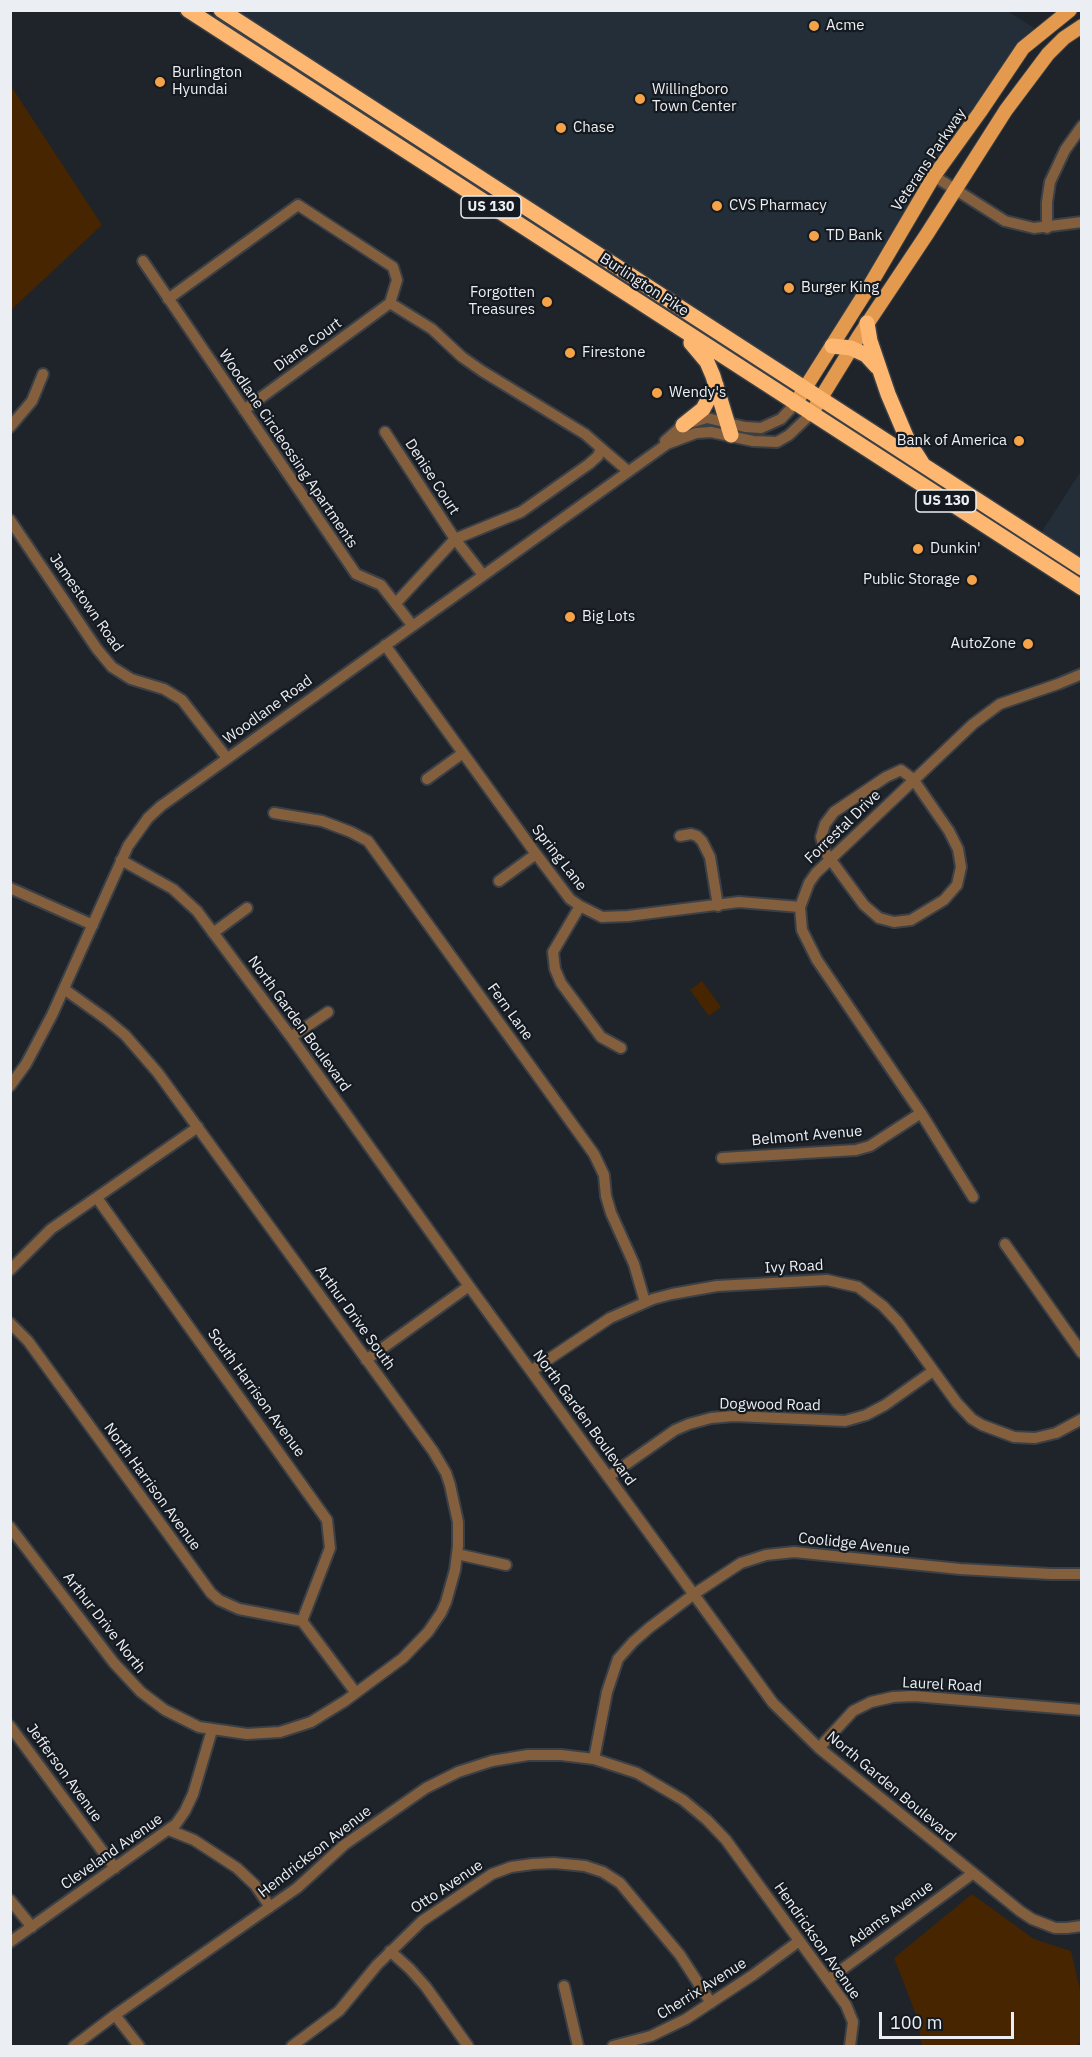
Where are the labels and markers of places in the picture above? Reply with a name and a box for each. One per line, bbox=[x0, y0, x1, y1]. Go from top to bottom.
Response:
place label: Acme bbox=[826, 17, 864, 35]
marker: Acme bbox=[807, 19, 821, 33]
place label: Burlington Hyundai bbox=[172, 64, 242, 99]
marker: Burlington Hyundai bbox=[153, 75, 167, 89]
place label: Willingboro Town Center bbox=[652, 81, 737, 116]
marker: Willingboro Town Center bbox=[633, 92, 647, 106]
place label: Chase bbox=[573, 119, 614, 137]
marker: Chase bbox=[554, 121, 568, 135]
place label: CVS Pharmacy bbox=[729, 197, 827, 215]
marker: CVS Pharmacy bbox=[710, 199, 724, 213]
place label: TD Bank bbox=[826, 227, 882, 245]
marker: TD Bank bbox=[807, 229, 821, 243]
place label: Burger King bbox=[801, 279, 879, 297]
marker: Burger King bbox=[782, 281, 796, 295]
place label: Forgotten Treasures bbox=[469, 284, 535, 319]
marker: Forgotten Treasures bbox=[540, 295, 554, 309]
place label: Firestone bbox=[582, 344, 645, 362]
marker: Firestone bbox=[563, 346, 577, 360]
place label: Wendy's bbox=[669, 384, 726, 402]
marker: Wendy's bbox=[650, 386, 664, 400]
place label: Bank of America bbox=[897, 432, 1007, 450]
marker: Bank of America bbox=[1012, 434, 1026, 448]
place label: Dunkin' bbox=[930, 540, 981, 558]
marker: Dunkin' bbox=[911, 542, 925, 556]
place label: Public Storage bbox=[863, 571, 960, 589]
marker: Public Storage bbox=[965, 573, 979, 587]
place label: Big Lots bbox=[582, 608, 635, 626]
marker: Big Lots bbox=[563, 610, 577, 624]
place label: AutoZone bbox=[951, 635, 1016, 653]
marker: AutoZone bbox=[1021, 637, 1035, 651]

